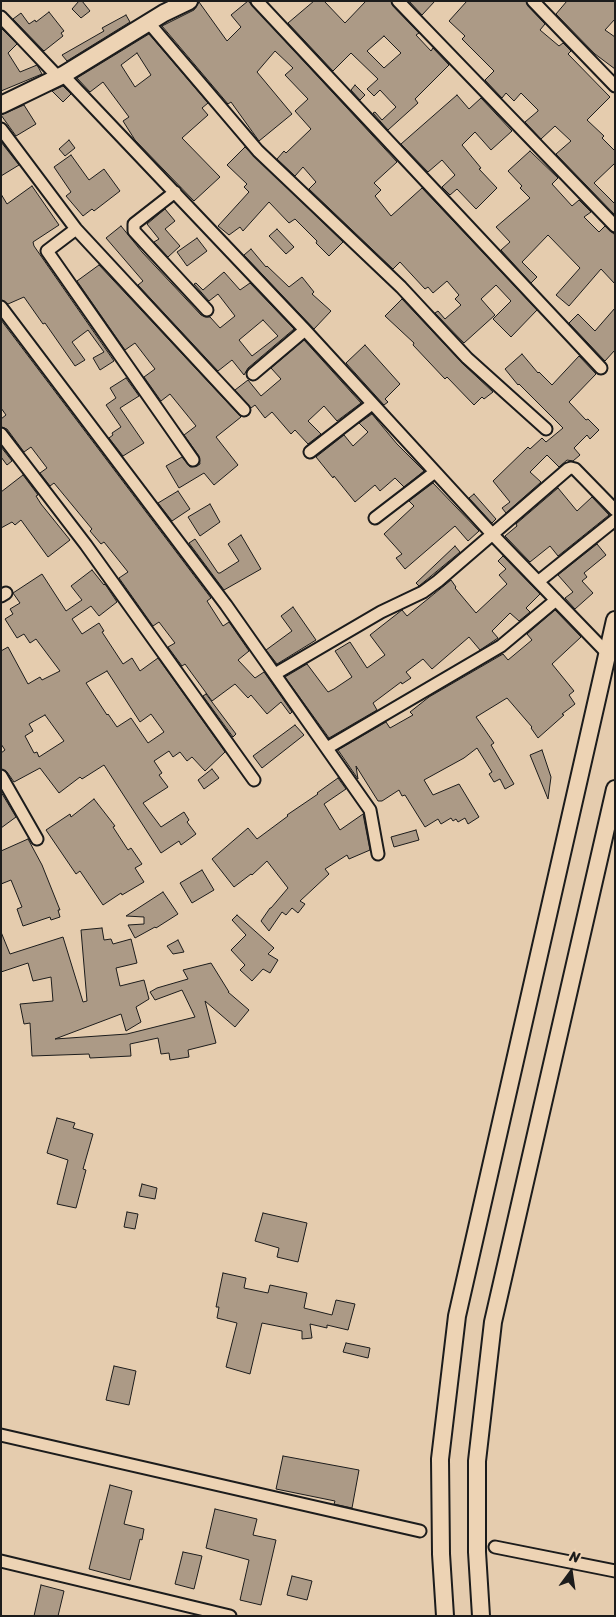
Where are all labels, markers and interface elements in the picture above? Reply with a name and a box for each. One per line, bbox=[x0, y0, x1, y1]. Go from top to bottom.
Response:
text: N bbox=[567, 1544, 582, 1570]
north arrow bbox=[546, 1547, 596, 1597]

